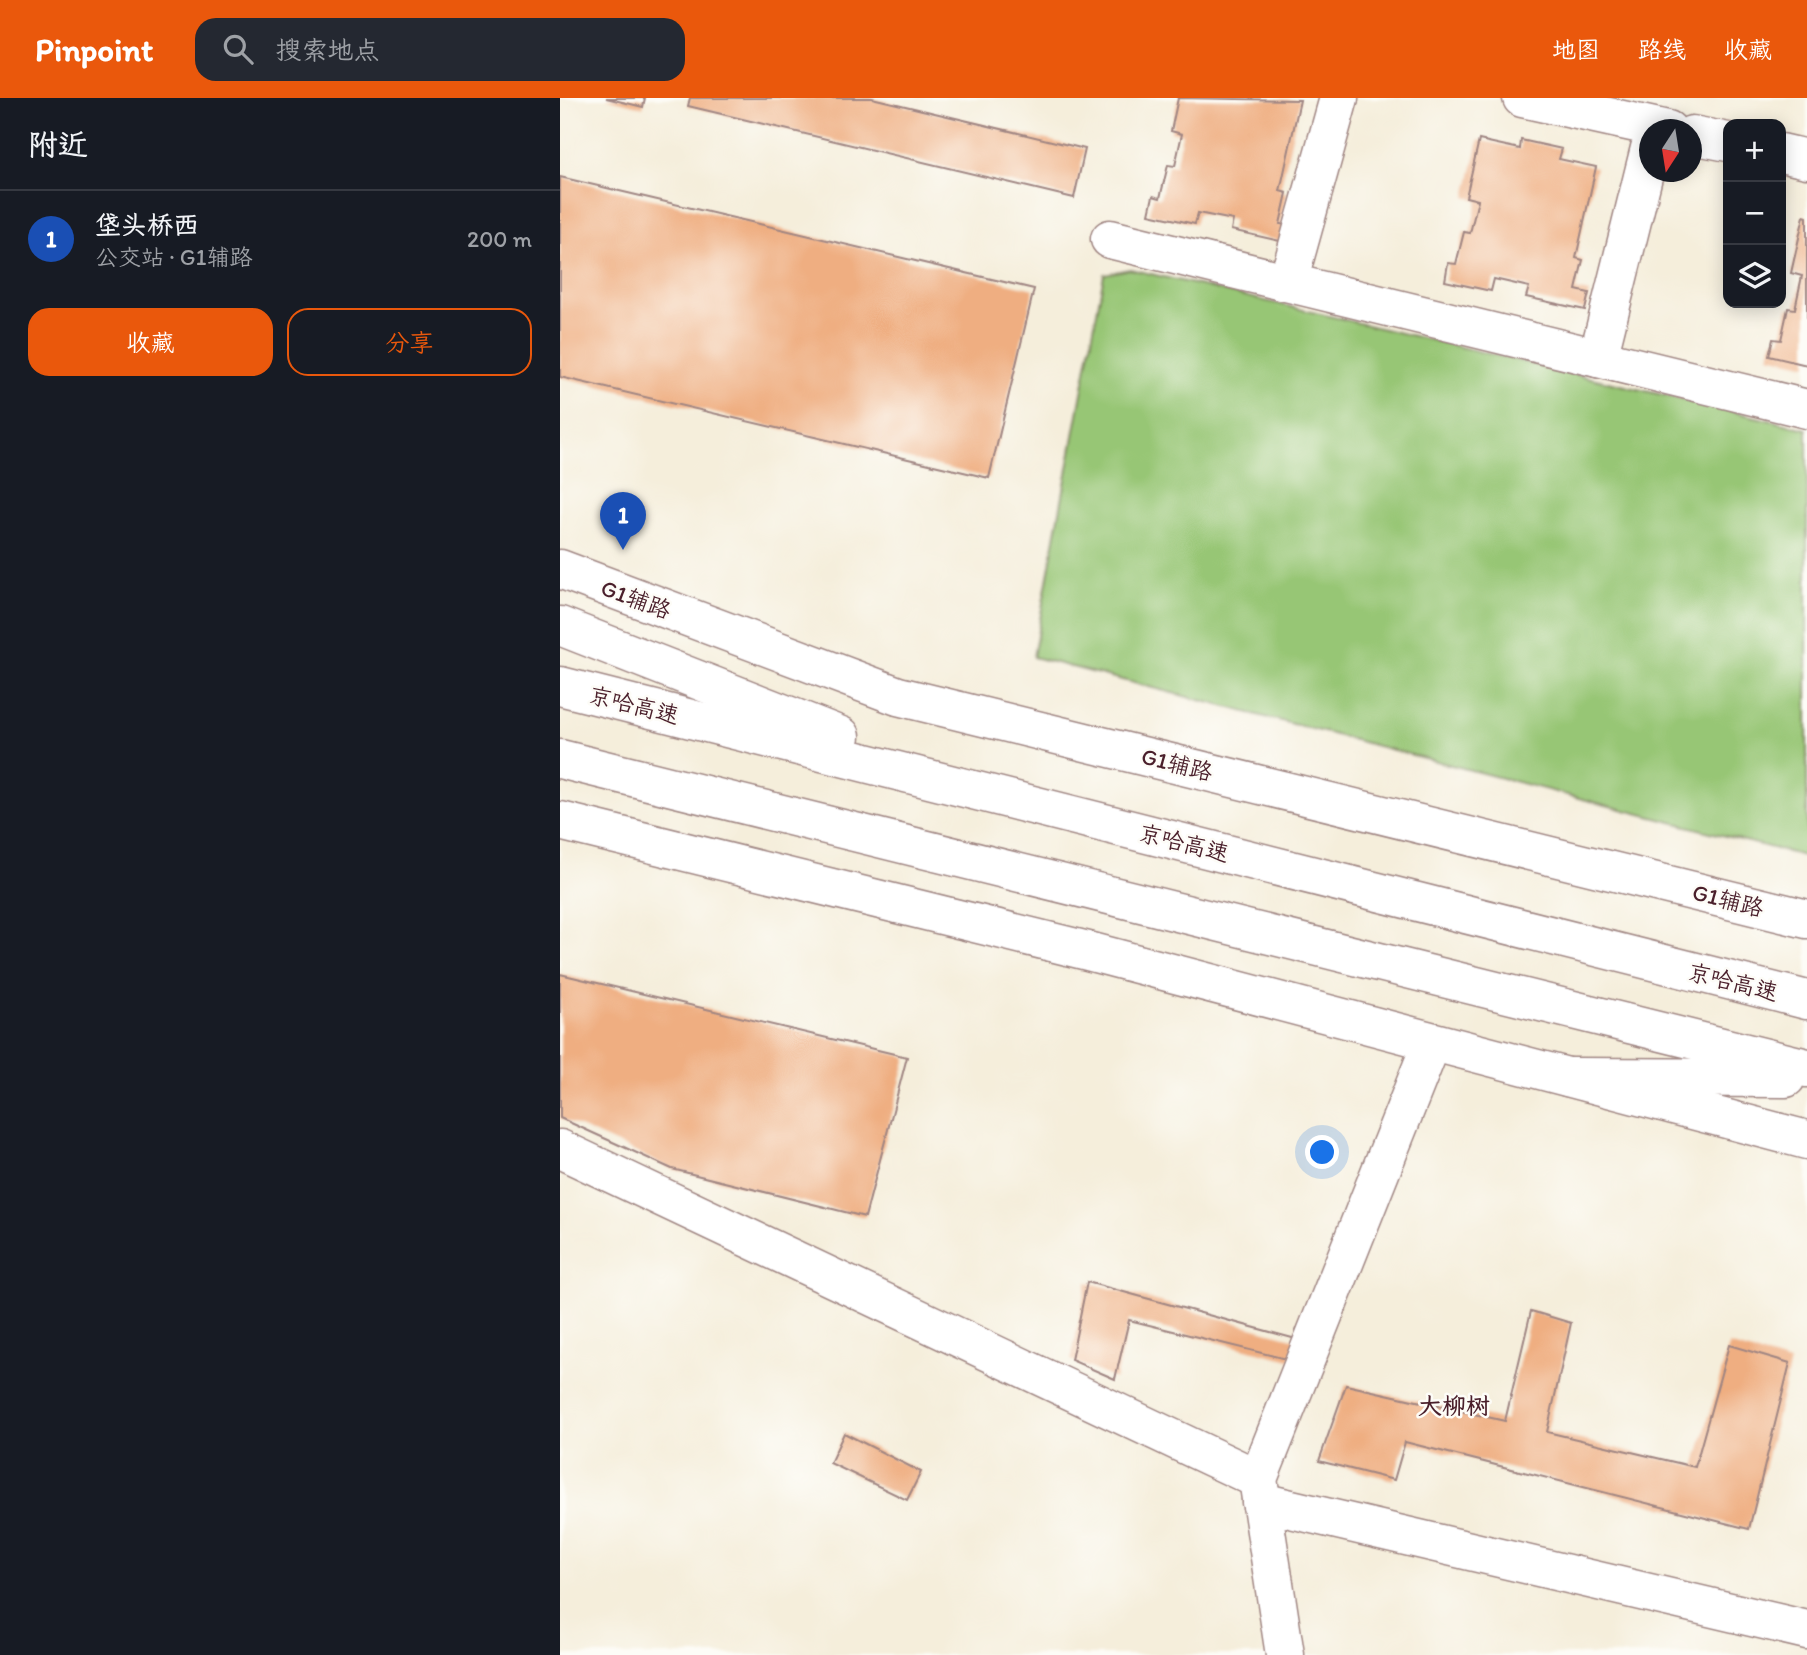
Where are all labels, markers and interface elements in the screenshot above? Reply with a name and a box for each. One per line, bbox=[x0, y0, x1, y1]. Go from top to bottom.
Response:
search box bbox=[195, 18, 685, 81]
text: Pinpoint bbox=[35, 30, 153, 69]
icon: search bbox=[219, 30, 257, 68]
text: 搜索地点 bbox=[275, 34, 380, 66]
text: 地图 bbox=[1552, 35, 1600, 64]
text: 路线 bbox=[1638, 35, 1686, 64]
text: 收藏 bbox=[1724, 35, 1772, 64]
north arrow bbox=[1639, 119, 1702, 182]
map controls bbox=[1723, 119, 1786, 308]
button: + bbox=[1723, 119, 1786, 182]
text: 附近 bbox=[28, 126, 88, 163]
button: − bbox=[1723, 182, 1786, 245]
text: 垡头桥西 bbox=[95, 209, 199, 241]
text: 1 bbox=[46, 225, 56, 253]
text: 200 m bbox=[467, 225, 532, 253]
text: 公交站 · G1辅路 bbox=[95, 243, 252, 271]
button: layers bbox=[1723, 245, 1786, 308]
button: 收藏 bbox=[28, 308, 273, 376]
button: 分享 bbox=[287, 308, 532, 376]
pin: 1 bbox=[600, 492, 646, 550]
street label: G1辅路 bbox=[597, 573, 675, 625]
street label: 京哈高速 bbox=[586, 680, 682, 730]
street label: G1辅路 bbox=[1138, 742, 1216, 786]
street label: 京哈高速 bbox=[1136, 818, 1232, 868]
street label: G1辅路 bbox=[1689, 878, 1767, 922]
street label: 京哈高速 bbox=[1685, 957, 1781, 1007]
your location bbox=[1305, 1135, 1339, 1169]
district label: 大柳树 bbox=[1418, 1391, 1490, 1420]

